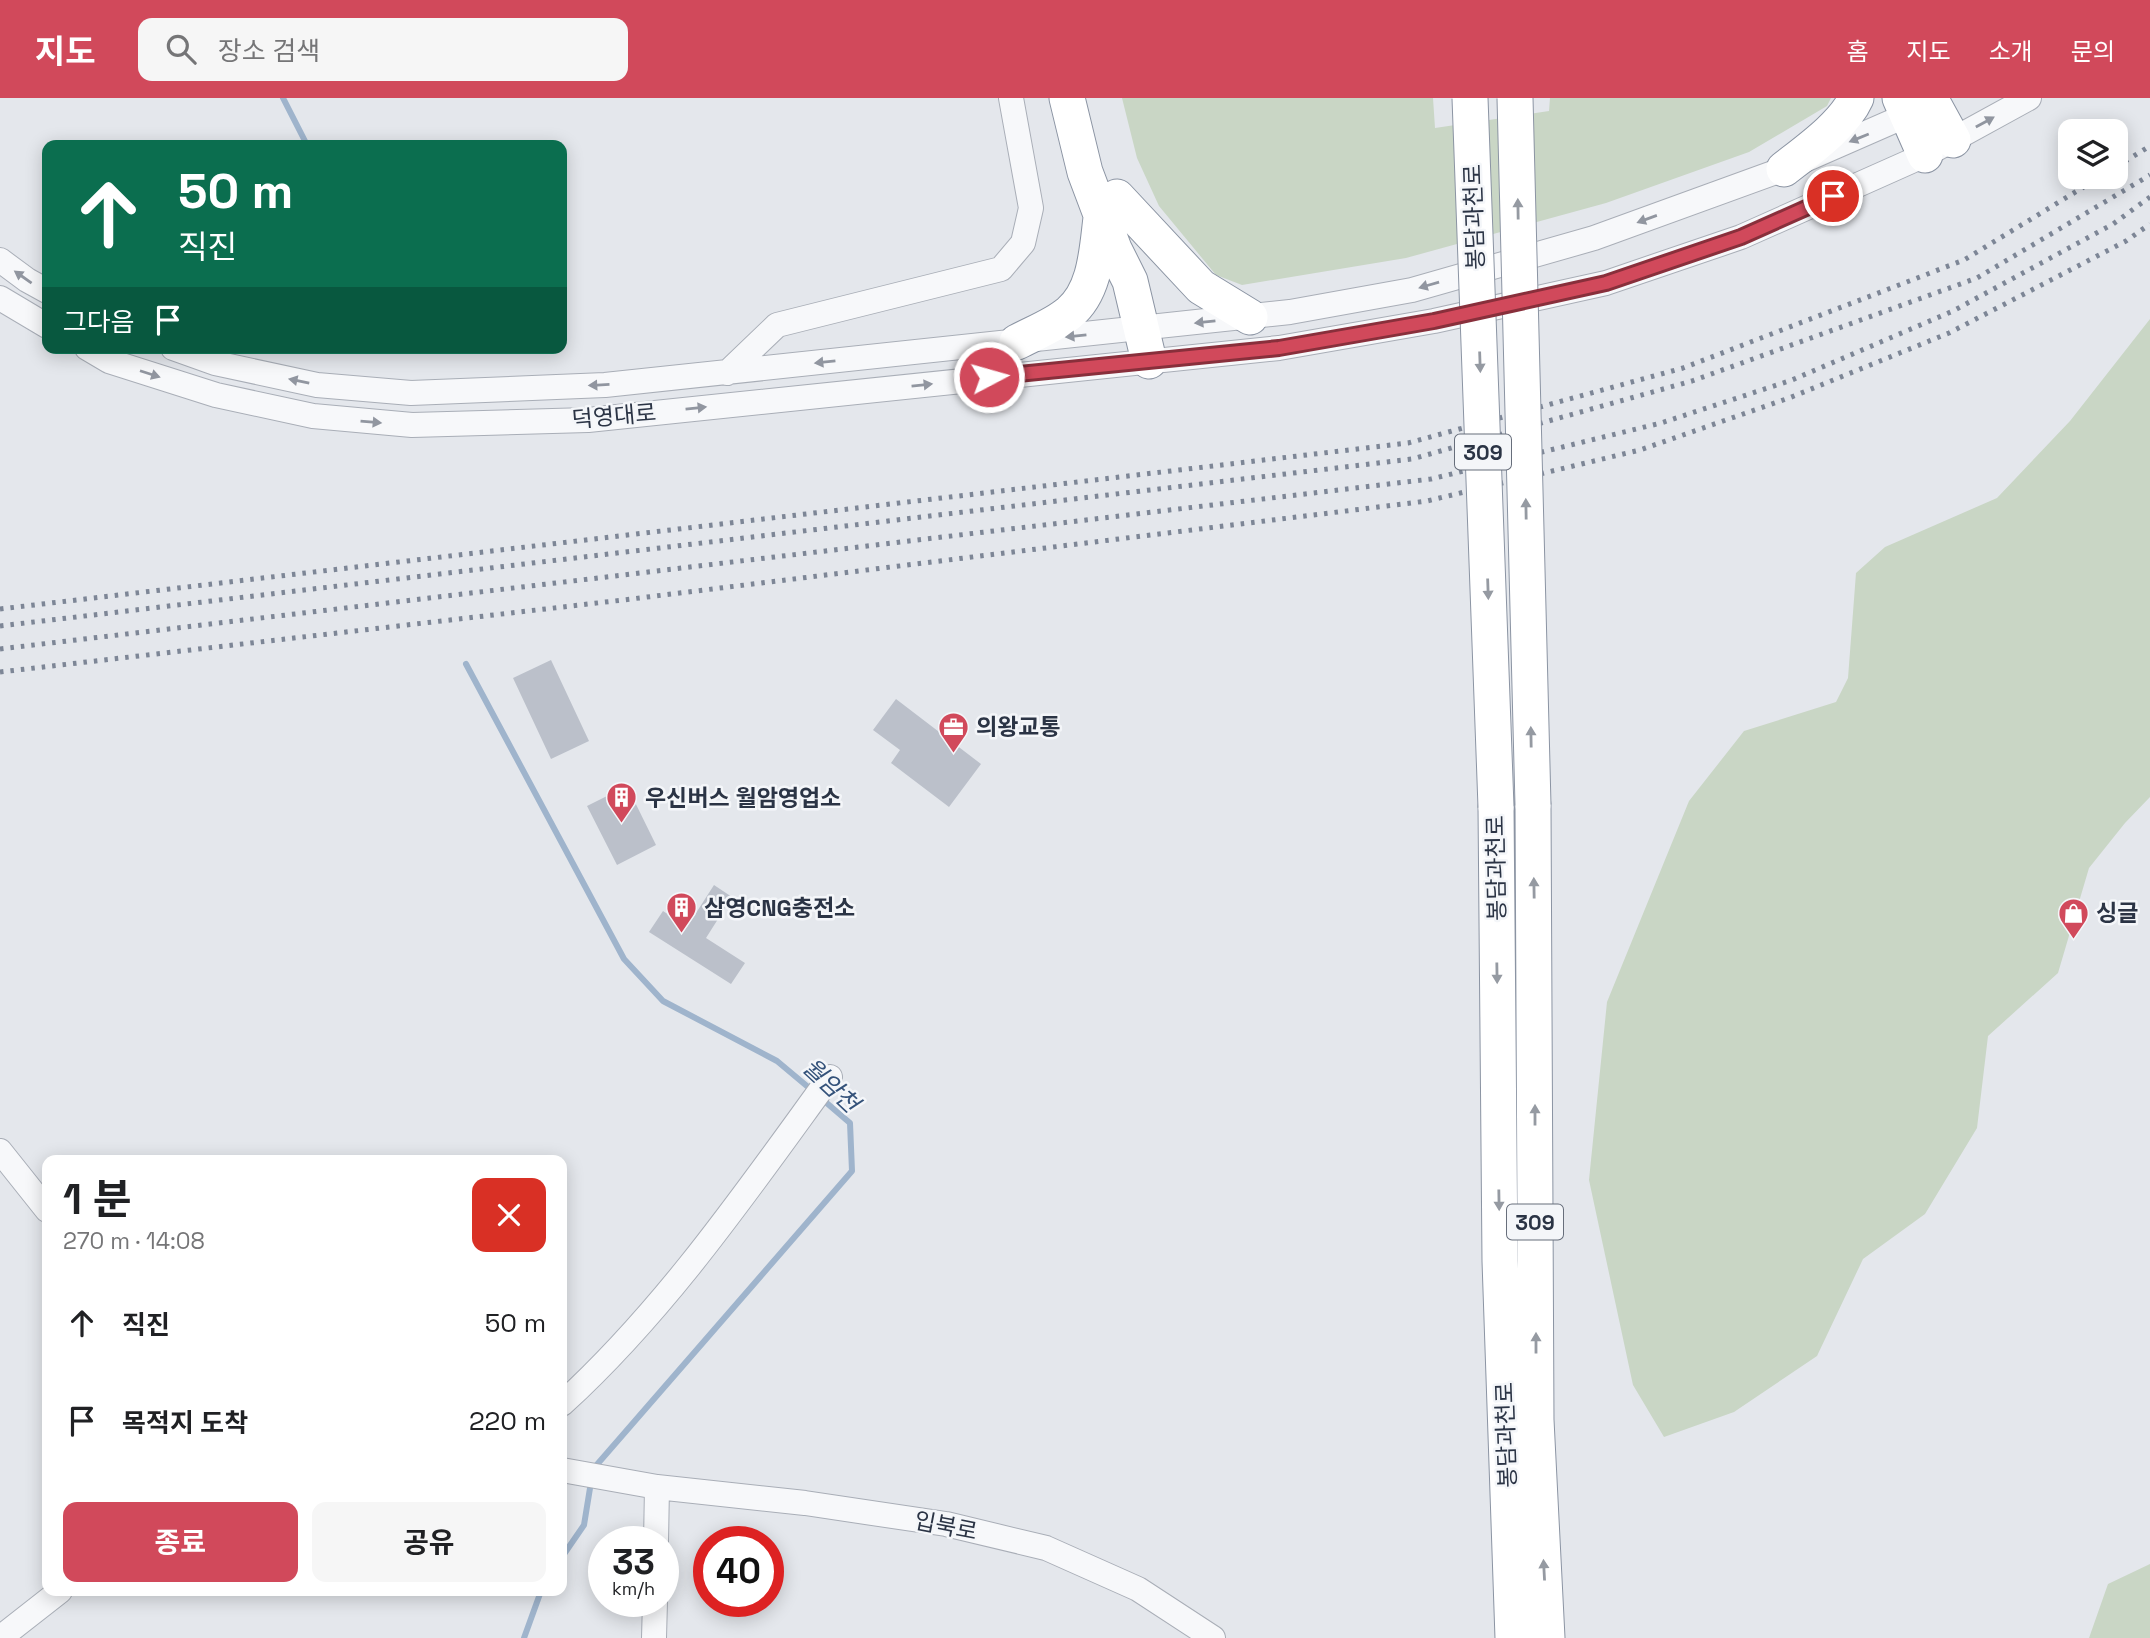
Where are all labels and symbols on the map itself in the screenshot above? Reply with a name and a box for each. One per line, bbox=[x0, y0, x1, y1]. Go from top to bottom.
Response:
one-way arrow bbox=[1976, 116, 1995, 128]
one-way arrow bbox=[1849, 132, 1870, 143]
street label: 봉담과천로 bbox=[1457, 164, 1491, 270]
pin bbox=[1803, 166, 1863, 226]
one-way arrow bbox=[1512, 197, 1524, 219]
one-way arrow bbox=[1636, 213, 1657, 224]
one-way arrow bbox=[14, 270, 32, 284]
one-way arrow bbox=[1419, 280, 1440, 290]
one-way arrow bbox=[1194, 317, 1216, 328]
one-way arrow bbox=[1065, 331, 1087, 342]
position arrow bbox=[952, 340, 1026, 414]
one-way arrow bbox=[1474, 351, 1485, 373]
one-way arrow bbox=[814, 357, 836, 368]
one-way arrow bbox=[139, 369, 160, 380]
one-way arrow bbox=[288, 375, 310, 386]
one-way arrow bbox=[911, 379, 933, 390]
one-way arrow bbox=[588, 380, 610, 391]
street label: 덕영대로 bbox=[571, 397, 657, 435]
one-way arrow bbox=[685, 403, 707, 414]
one-way arrow bbox=[360, 416, 382, 427]
road number: 309 bbox=[1455, 434, 1511, 470]
one-way arrow bbox=[1520, 498, 1531, 520]
one-way arrow bbox=[1482, 579, 1493, 601]
office icon: 의왕교통 bbox=[936, 710, 970, 754]
place label: 의왕교통 bbox=[976, 712, 1061, 742]
one-way arrow bbox=[1526, 726, 1537, 748]
building icon: 우신버스 월암영업소 bbox=[605, 781, 639, 825]
place label: 우신버스 월암영업소 bbox=[645, 783, 841, 813]
street label: 봉담과천로 bbox=[1480, 815, 1512, 921]
one-way arrow bbox=[1528, 876, 1540, 898]
building icon: 삼영CNG충전소 bbox=[664, 891, 698, 935]
place label: 삼영CNG충전소 bbox=[704, 893, 855, 923]
shop icon: 싱글 bbox=[2056, 896, 2090, 940]
place label: 싱글 bbox=[2096, 898, 2138, 928]
one-way arrow bbox=[1491, 962, 1503, 984]
water label: 월암천 bbox=[796, 1051, 868, 1121]
one-way arrow bbox=[1529, 1104, 1541, 1126]
one-way arrow bbox=[1493, 1190, 1505, 1212]
road number: 309 bbox=[1507, 1204, 1563, 1240]
one-way arrow bbox=[1530, 1331, 1542, 1353]
street label: 봉담과천로 bbox=[1489, 1382, 1523, 1488]
street label: 입북로 bbox=[912, 1505, 980, 1547]
speed limit sign: 40 bbox=[693, 1526, 784, 1617]
one-way arrow bbox=[1538, 1559, 1549, 1581]

